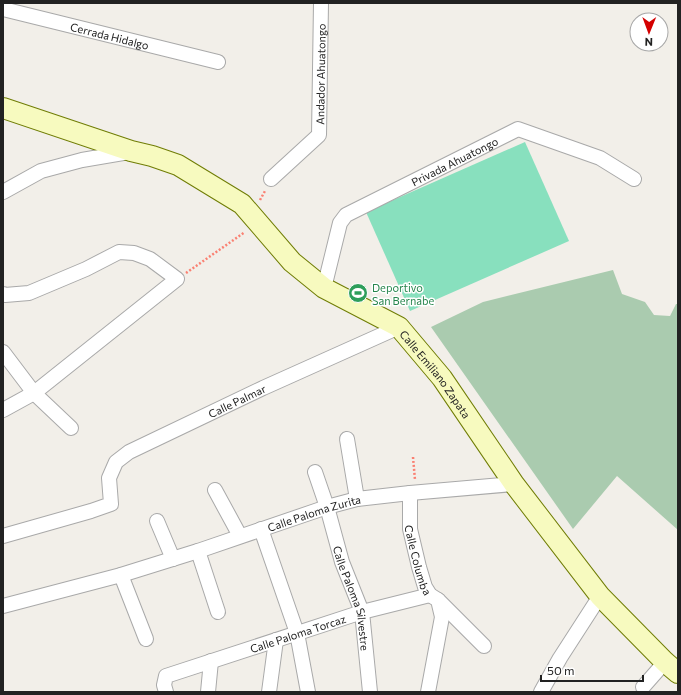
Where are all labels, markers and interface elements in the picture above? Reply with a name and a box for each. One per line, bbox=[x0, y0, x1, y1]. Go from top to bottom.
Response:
north arrow bbox=[629, 12, 669, 52]
street label: Cerrada Hidalgo bbox=[69, 19, 151, 51]
street label: Andador Ahuatongo bbox=[313, 23, 327, 125]
text: N bbox=[645, 36, 653, 49]
street label: Privada Ahuatongo bbox=[409, 134, 500, 188]
place label: Deportivo San Bernabe bbox=[372, 281, 434, 307]
sports icon: Deportivo San Bernabe bbox=[347, 282, 369, 304]
street label: Calle Emiliano Zapata bbox=[398, 327, 474, 420]
street label: Calle Palmar bbox=[206, 381, 268, 420]
street label: Calle Paloma Zurita bbox=[266, 492, 361, 533]
street label: Calle Columba bbox=[404, 525, 435, 597]
street label: Calle Paloma Silvestre bbox=[331, 544, 372, 651]
street label: Calle Paloma Torcaz bbox=[248, 611, 348, 655]
scale bar bbox=[541, 657, 643, 683]
text: 50 m bbox=[547, 663, 575, 677]

